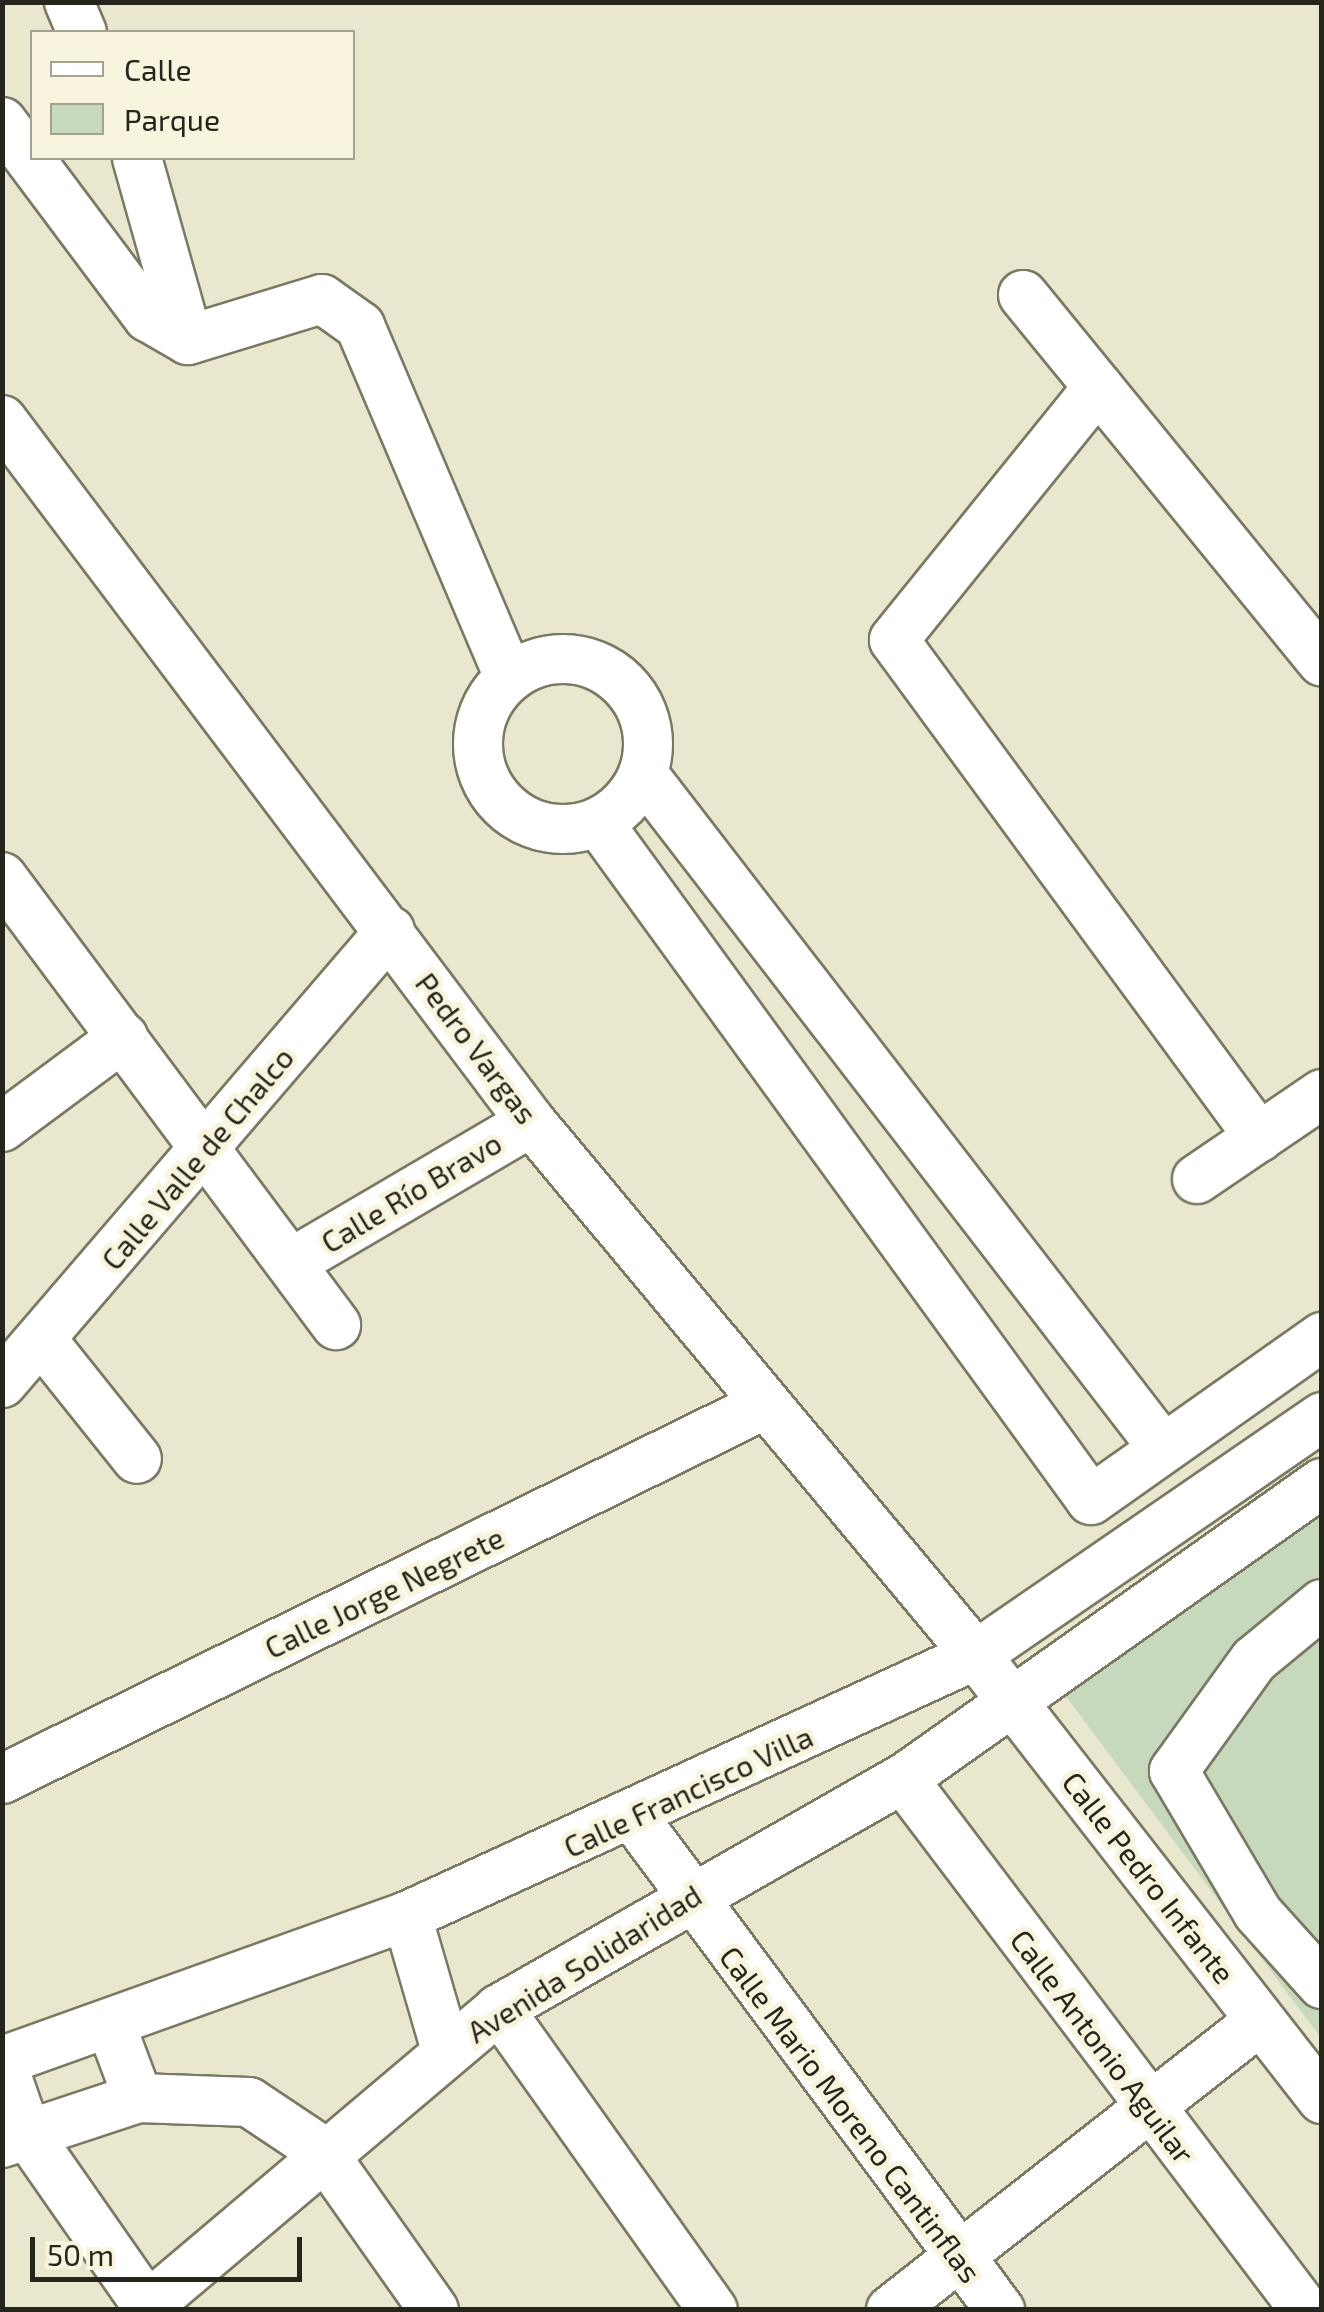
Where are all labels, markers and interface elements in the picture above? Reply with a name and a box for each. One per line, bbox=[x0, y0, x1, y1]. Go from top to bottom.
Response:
legend bbox=[30, 30, 355, 160]
text: Calle bbox=[124, 51, 192, 87]
text: Parque bbox=[124, 101, 220, 137]
street label: Pedro Vargas bbox=[408, 965, 546, 1131]
street label: Calle Valle de Chalco bbox=[93, 1039, 301, 1277]
street label: Calle Río Bravo bbox=[314, 1124, 508, 1260]
street label: Calle Jorge Negrete bbox=[258, 1518, 510, 1666]
street label: Calle Francisco Villa bbox=[557, 1717, 819, 1865]
street label: Calle Pedro Infante bbox=[1055, 1764, 1243, 1990]
street label: Avenida Solidaridad bbox=[460, 1876, 708, 2050]
street label: Calle Antonio Aguilar bbox=[1003, 1921, 1203, 2171]
street label: Calle Mario Moreno Cantinflas bbox=[713, 1939, 989, 2289]
scale bar bbox=[35, 2217, 308, 2279]
text: 50 m bbox=[47, 2236, 114, 2272]

